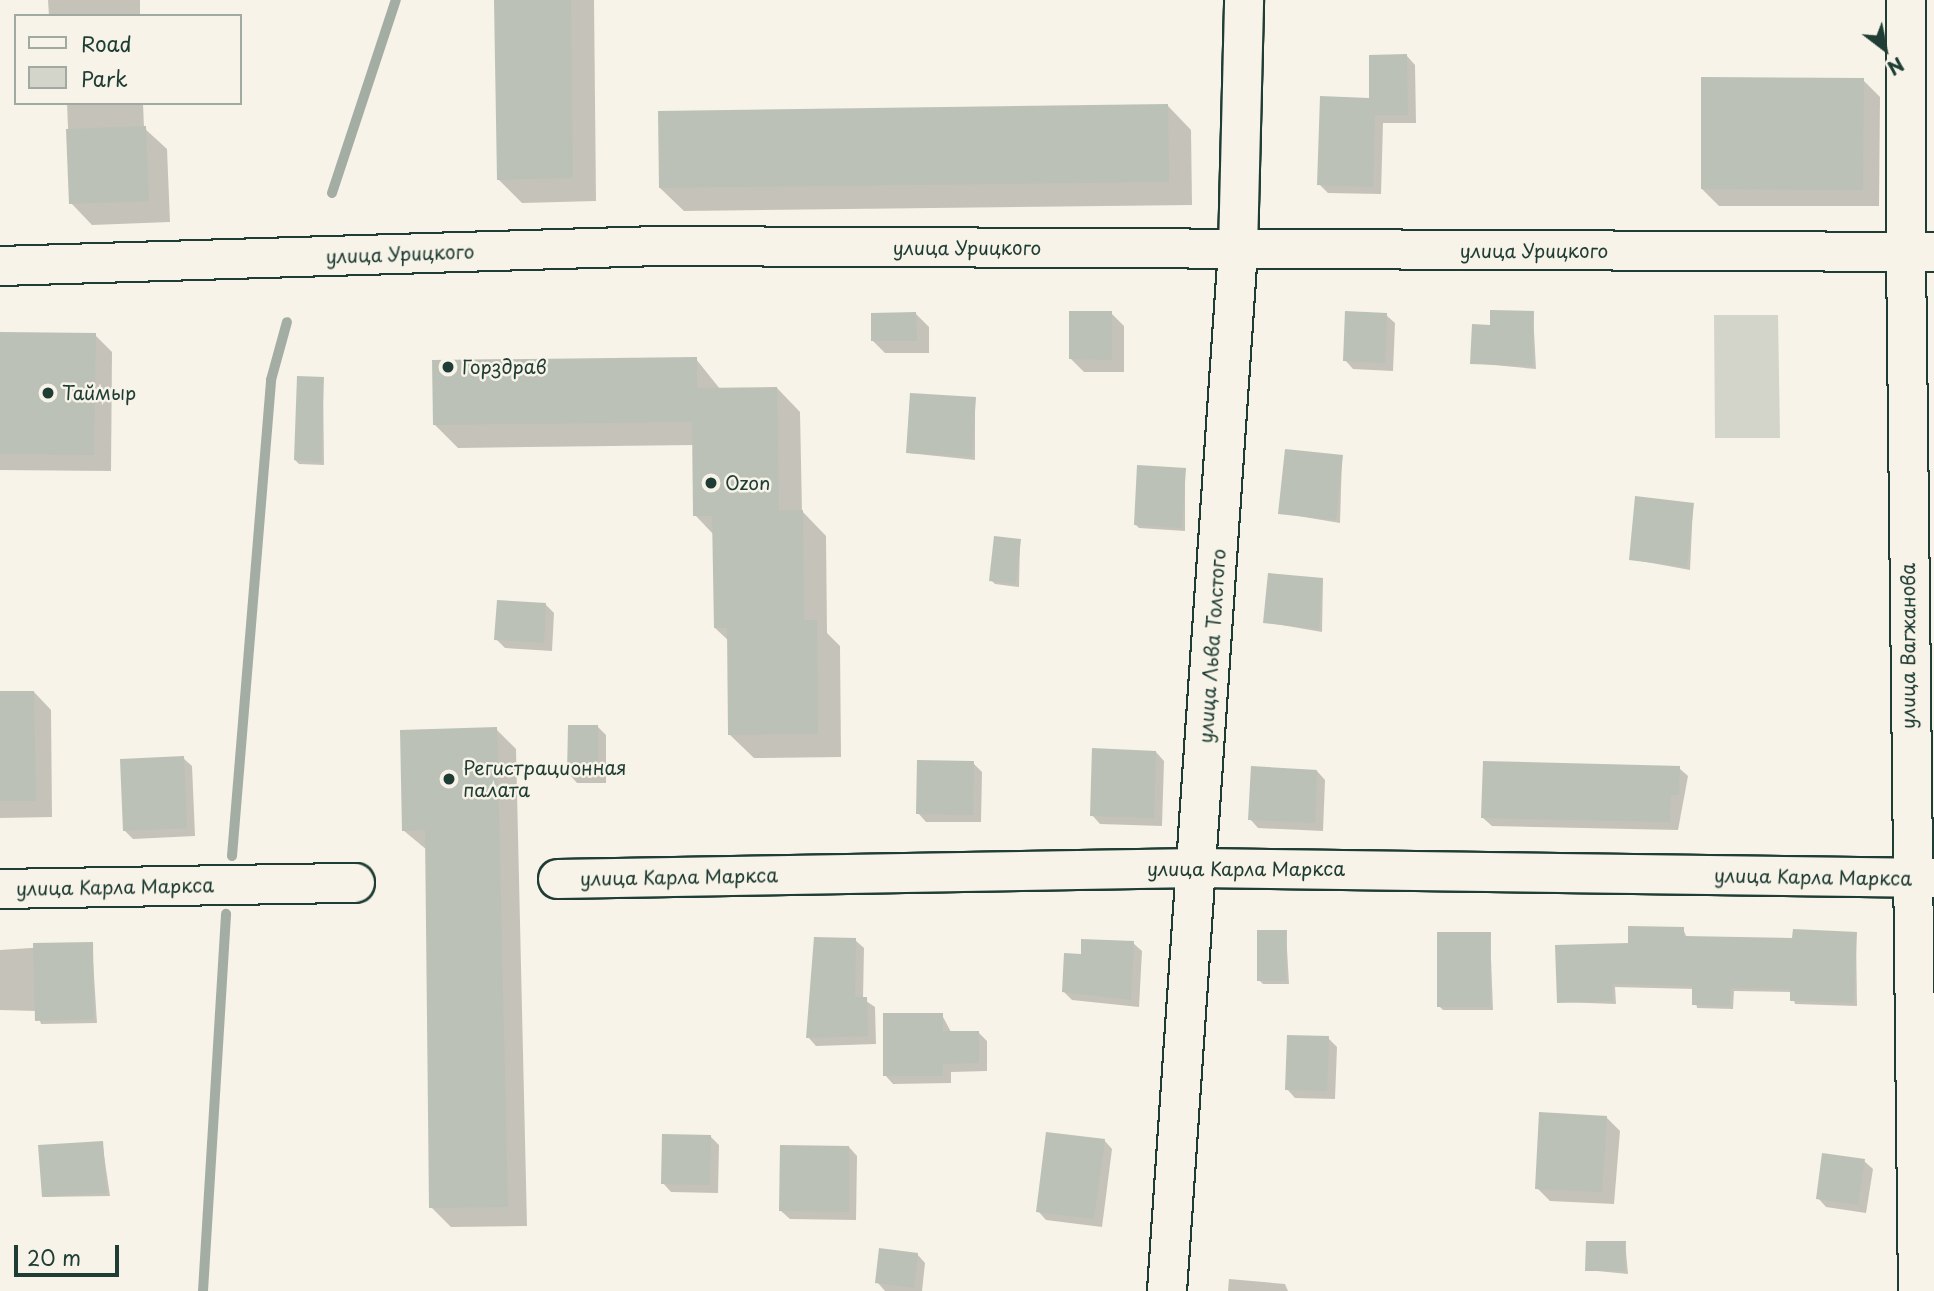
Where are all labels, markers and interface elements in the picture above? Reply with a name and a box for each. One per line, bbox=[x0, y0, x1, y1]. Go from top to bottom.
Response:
legend bbox=[14, 14, 242, 105]
north arrow bbox=[1850, 14, 1920, 84]
text: Road bbox=[81, 27, 132, 59]
text: N bbox=[1882, 51, 1910, 83]
text: Park bbox=[81, 62, 128, 94]
street label: улица Урицкого bbox=[892, 237, 1042, 259]
street label: улица Урицкого bbox=[325, 240, 475, 268]
street label: улица Урицкого bbox=[1459, 240, 1609, 262]
place label: Горздрав bbox=[462, 356, 547, 378]
marker: Горздрав bbox=[440, 359, 456, 375]
place label: Таймыр bbox=[62, 382, 136, 404]
marker: Таймыр bbox=[40, 385, 56, 401]
place label: Ozon bbox=[725, 472, 770, 494]
marker: Ozon bbox=[703, 475, 719, 491]
street label: улица Льва Толстого bbox=[1194, 548, 1230, 744]
street label: улица Вагжанова bbox=[1897, 563, 1919, 729]
place label: Регистрационная палата bbox=[463, 757, 627, 801]
marker: Регистрационная палата bbox=[441, 771, 457, 787]
street label: улица Карла Маркса bbox=[1147, 858, 1345, 880]
street label: улица Карла Маркса bbox=[579, 864, 779, 890]
street label: улица Карла Маркса bbox=[1713, 864, 1913, 890]
street label: улица Карла Маркса bbox=[15, 874, 215, 900]
scale bar bbox=[18, 1232, 122, 1276]
text: 20 m bbox=[27, 1241, 81, 1273]

